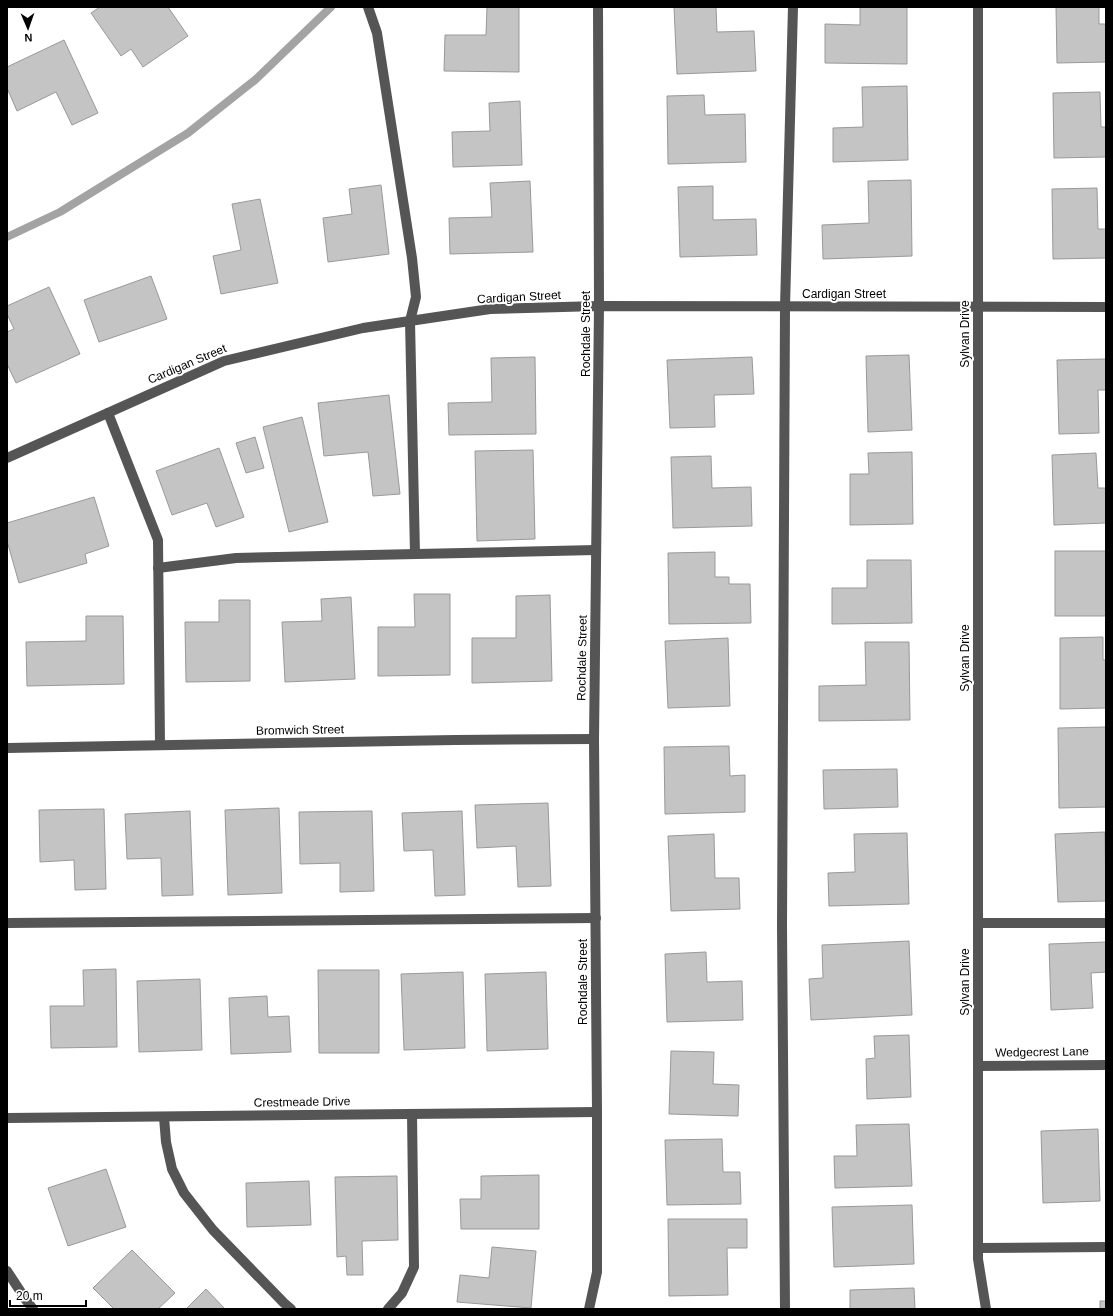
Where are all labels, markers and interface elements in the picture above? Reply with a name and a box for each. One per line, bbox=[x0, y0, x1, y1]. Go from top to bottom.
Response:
north arrow bbox=[8, 8, 48, 48]
text: N bbox=[24, 32, 33, 44]
street label: Cardigan Street bbox=[802, 287, 887, 301]
street label: Cardigan Street bbox=[477, 288, 562, 306]
street label: Rochdale Street bbox=[579, 290, 593, 377]
street label: Sylvan Drive bbox=[958, 300, 972, 368]
street label: Cardigan Street bbox=[146, 341, 229, 387]
street label: Rochdale Street bbox=[574, 614, 590, 701]
street label: Sylvan Drive bbox=[958, 624, 972, 692]
street label: Bromwich Street bbox=[256, 722, 345, 738]
street label: Rochdale Street bbox=[576, 938, 590, 1025]
street label: Sylvan Drive bbox=[958, 948, 972, 1016]
street label: Wedgecrest Lane bbox=[995, 1044, 1089, 1060]
street label: Crestmeade Drive bbox=[254, 1094, 351, 1110]
scale bar bbox=[10, 1282, 86, 1308]
text: 20 m bbox=[16, 1289, 43, 1303]

